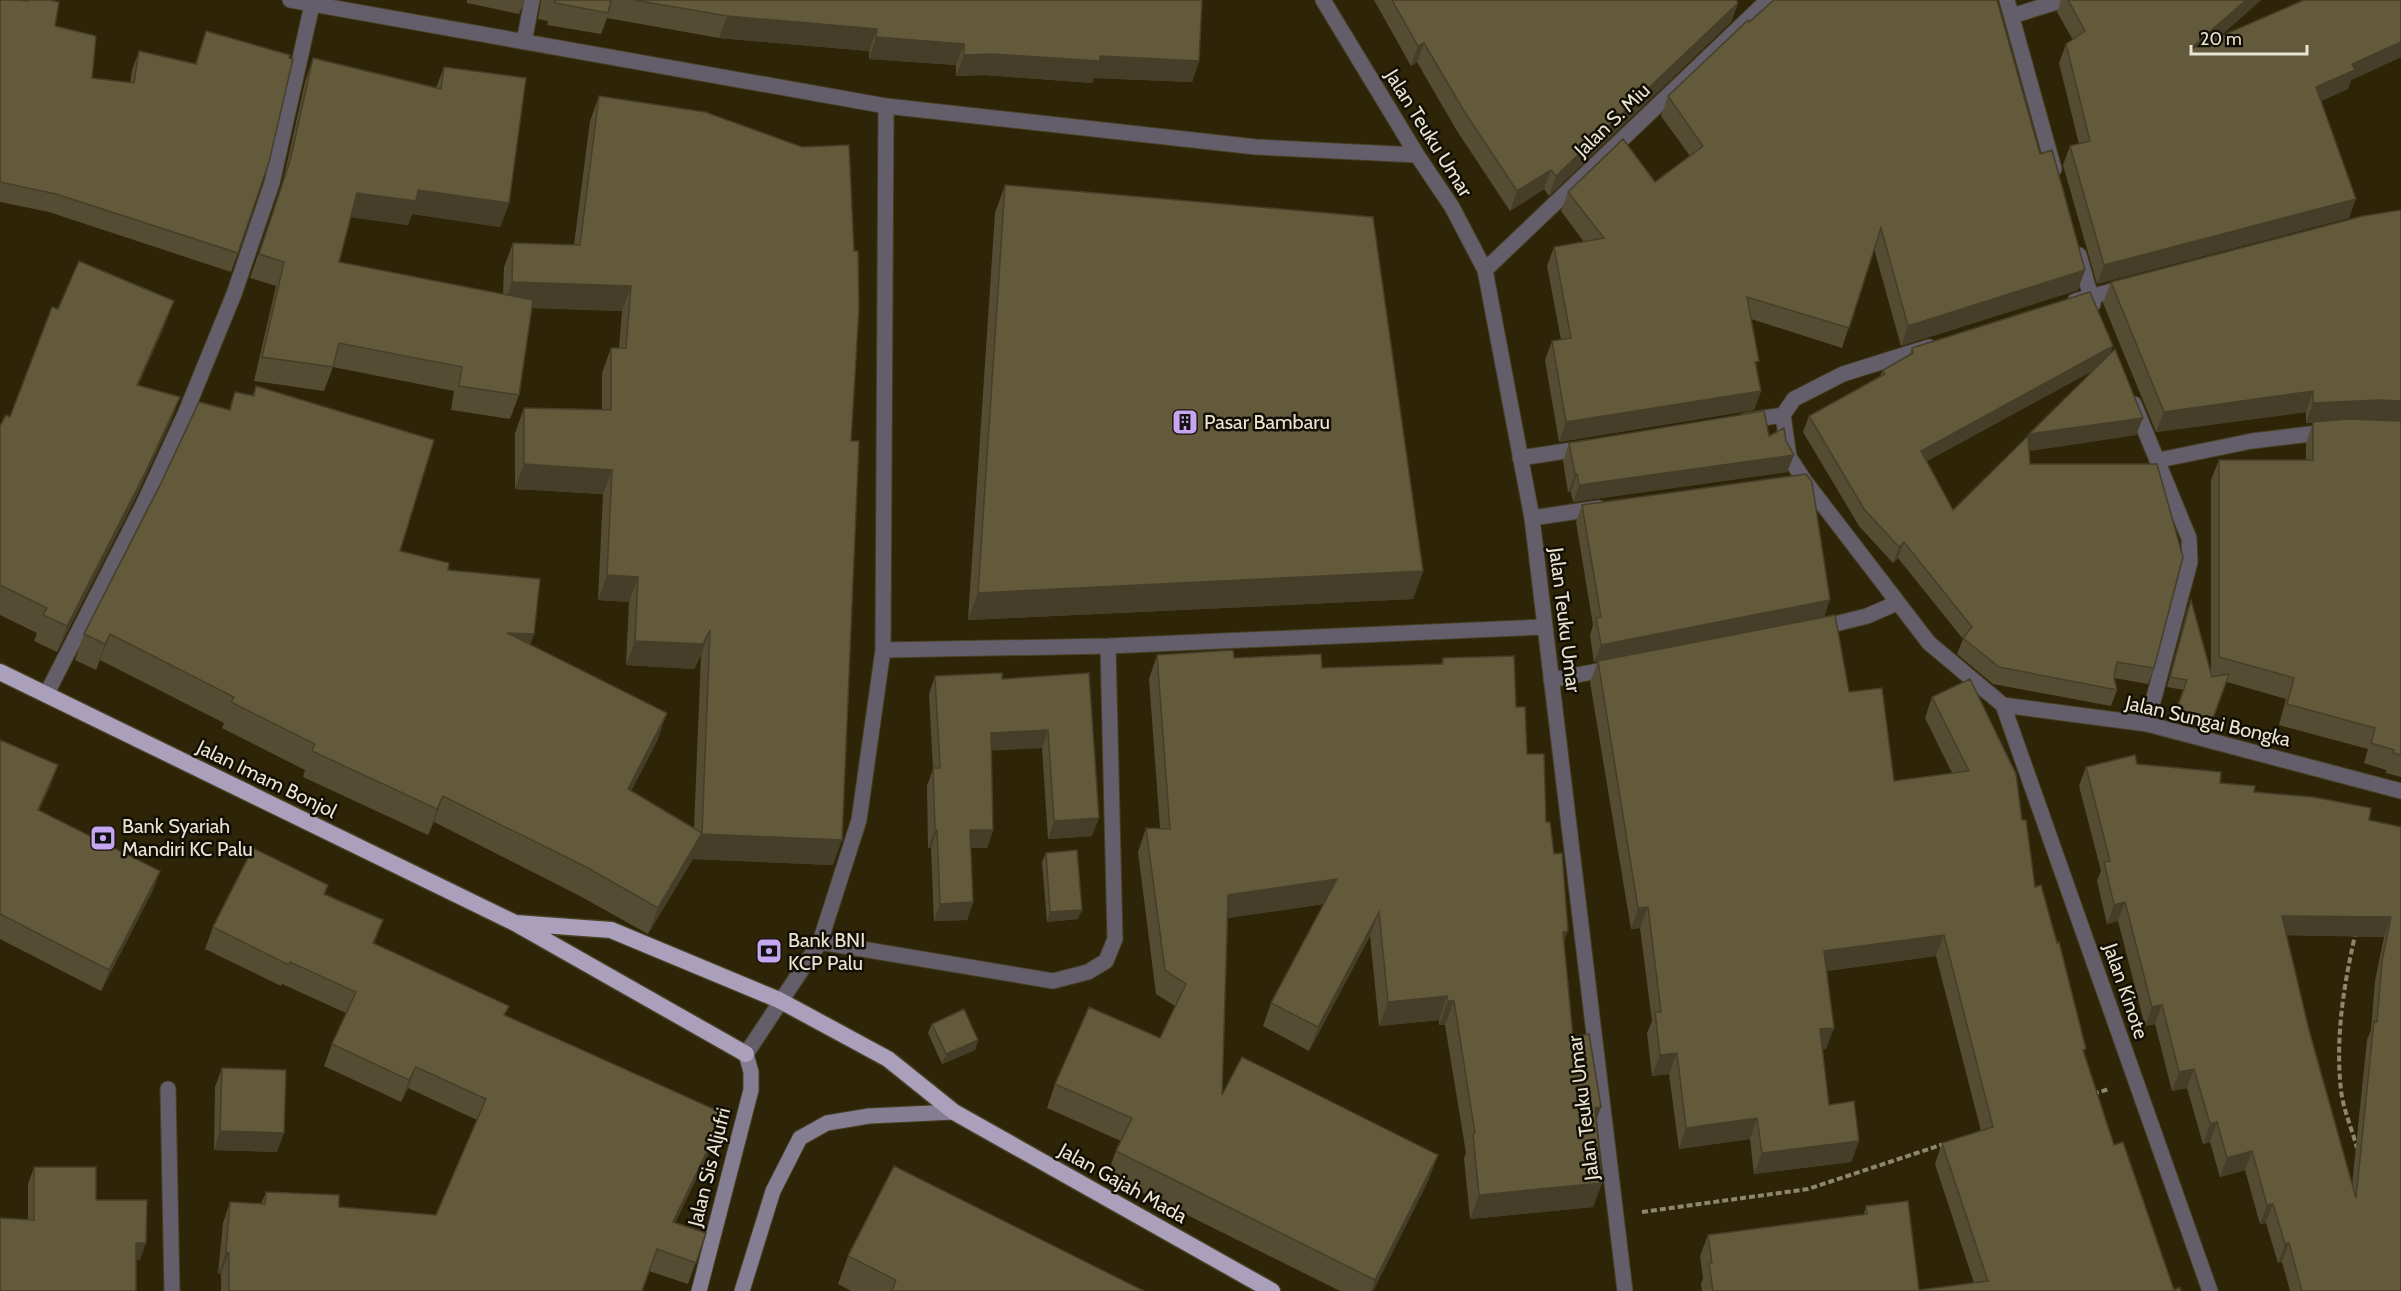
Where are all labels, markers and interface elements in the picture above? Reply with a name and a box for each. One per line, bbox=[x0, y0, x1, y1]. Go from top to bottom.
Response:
scale bar bbox=[2191, 18, 2306, 56]
text: 20 m bbox=[2200, 28, 2242, 50]
street label: Jalan Teuku Umar bbox=[1380, 64, 1478, 202]
street label: Jalan S. Miu bbox=[1569, 78, 1655, 163]
building icon: Pasar Bambaru bbox=[1170, 407, 1200, 437]
place label: Pasar Bambaru bbox=[1204, 410, 1330, 434]
street label: Jalan Teuku Umar bbox=[1544, 545, 1586, 695]
street label: Jalan Sungai Bongka bbox=[2122, 690, 2293, 752]
street label: Jalan Imam Bonjol bbox=[192, 734, 341, 823]
place label: Bank Syariah Mandiri KC Palu bbox=[122, 814, 253, 861]
bank icon: Bank Syariah Mandiri KC Palu bbox=[88, 823, 118, 853]
place label: Bank BNI KCP Palu bbox=[788, 928, 865, 975]
bank icon: Bank BNI KCP Palu bbox=[754, 936, 784, 966]
street label: Jalan Kinote bbox=[2098, 939, 2154, 1042]
street label: Jalan Teuku Umar bbox=[1562, 1033, 1604, 1183]
street label: Jalan Sis Aljufri bbox=[682, 1105, 735, 1230]
street label: Jalan Gajah Mada bbox=[1054, 1137, 1192, 1228]

